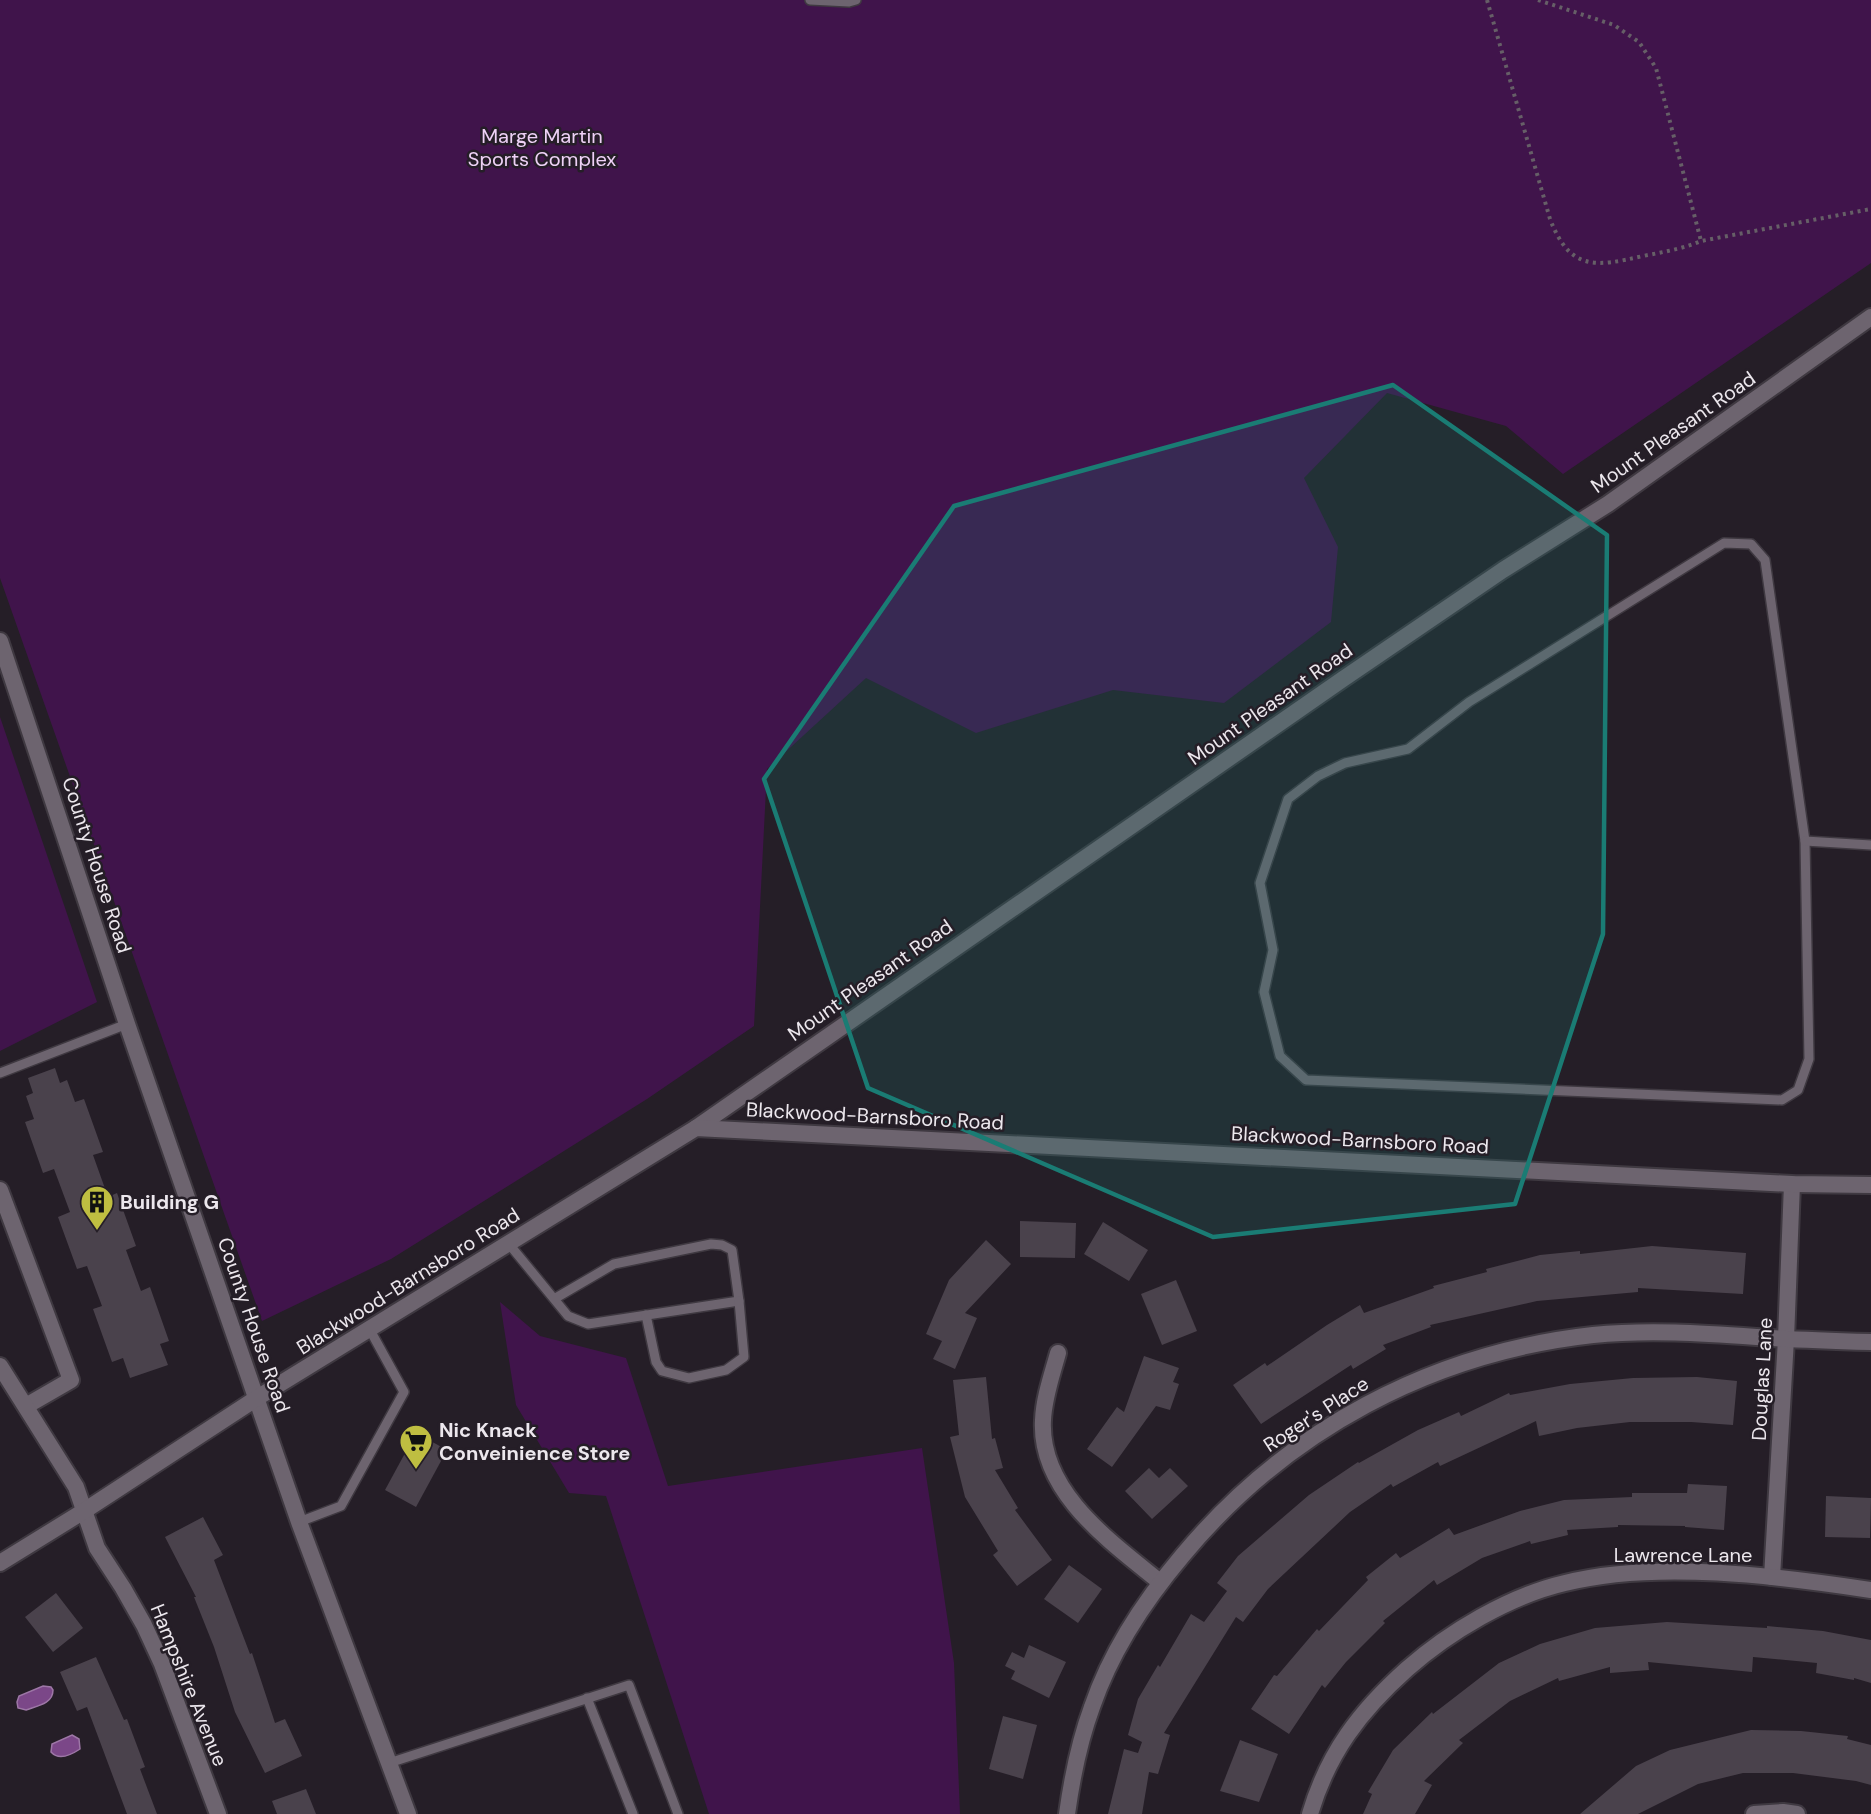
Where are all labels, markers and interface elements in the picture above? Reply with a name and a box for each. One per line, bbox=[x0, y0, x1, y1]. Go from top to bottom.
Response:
park label: Marge Martin Sports Complex bbox=[468, 123, 616, 172]
street label: Mount Pleasant Road bbox=[1586, 365, 1760, 499]
street label: Mount Pleasant Road bbox=[1183, 637, 1357, 771]
street label: County House Road bbox=[56, 774, 138, 956]
street label: Mount Pleasant Road bbox=[783, 913, 957, 1047]
street label: Blackwood-Barnsboro Road bbox=[746, 1096, 1004, 1136]
street label: Blackwood-Barnsboro Road bbox=[1231, 1120, 1489, 1160]
building icon: Building G bbox=[79, 1184, 115, 1231]
place label: Building G bbox=[120, 1189, 219, 1215]
street label: Blackwood-Barnsboro Road bbox=[292, 1202, 524, 1360]
street label: County House Road bbox=[212, 1234, 296, 1416]
street label: Douglas Lane bbox=[1746, 1317, 1778, 1441]
street label: Roger's Place bbox=[1258, 1370, 1374, 1458]
place label: Nic Knack Conveinience Store bbox=[439, 1417, 630, 1466]
supermarket icon: Nic Knack Conveinience Store bbox=[398, 1423, 434, 1470]
street label: Lawrence Lane bbox=[1614, 1542, 1752, 1568]
street label: Hampshire Avenue bbox=[145, 1600, 233, 1770]

